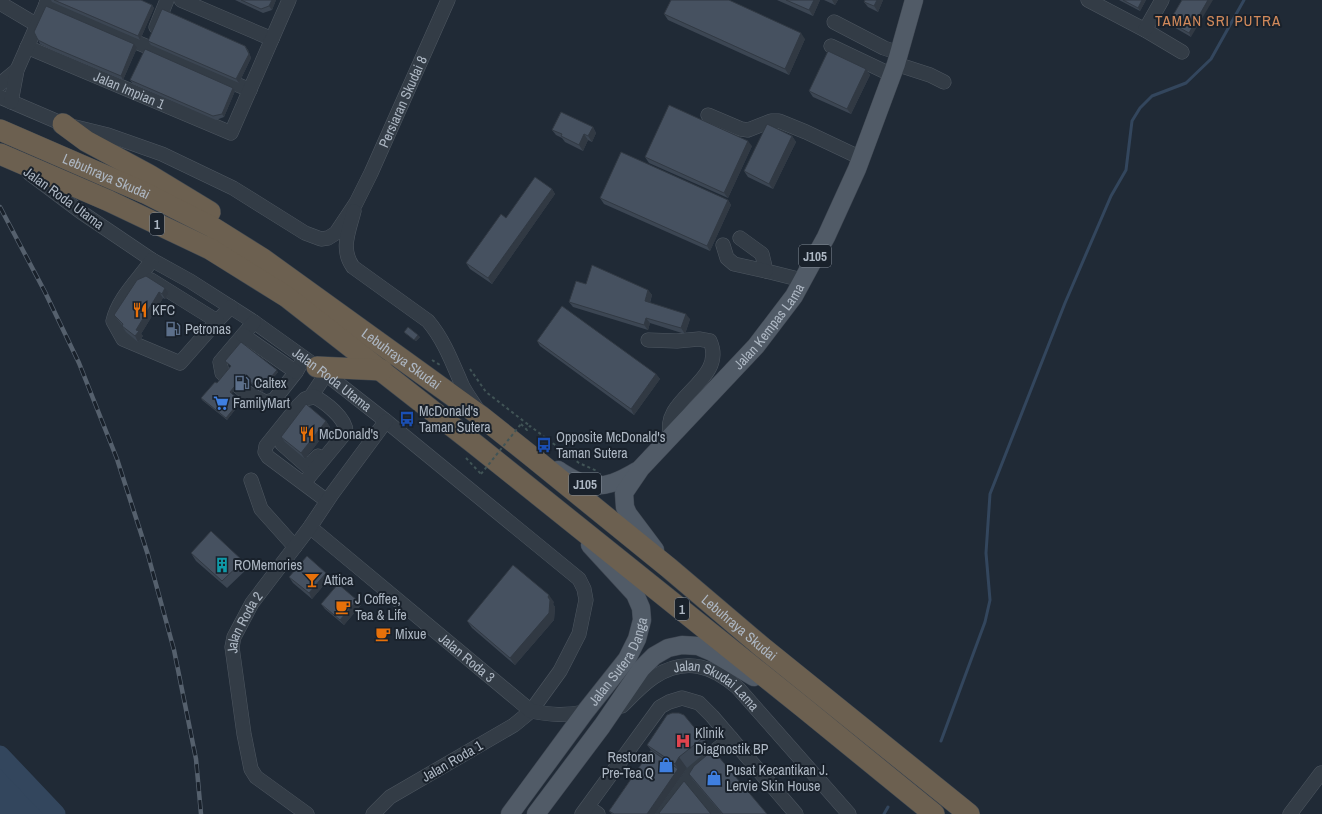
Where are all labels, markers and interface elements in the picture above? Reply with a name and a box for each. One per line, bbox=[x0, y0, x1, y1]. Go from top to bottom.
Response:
district label: TAMAN SRI PUTRA bbox=[1155, 10, 1281, 31]
street label: Persiaran Skudai 8 bbox=[375, 53, 431, 150]
street label: Jalan Impian 1 bbox=[91, 67, 168, 113]
street label: Lebuhraya Skudai bbox=[60, 149, 153, 203]
street label: Jalan Roda Utama bbox=[20, 163, 108, 234]
road number: 1 bbox=[150, 213, 164, 235]
road number: J105 bbox=[799, 245, 831, 267]
street label: Jalan Kempas Lama bbox=[730, 280, 808, 373]
restaurant icon: KFC bbox=[131, 301, 149, 319]
place label: KFC bbox=[152, 301, 175, 319]
fuel station icon: Petronas bbox=[164, 320, 182, 338]
place label: Petronas bbox=[185, 320, 231, 338]
street label: Lebuhraya Skudai bbox=[358, 324, 444, 393]
street label: Jalan Roda Utama bbox=[289, 343, 376, 416]
fuel station icon: Caltex bbox=[233, 374, 251, 392]
place label: Caltex bbox=[254, 374, 287, 392]
supermarket icon: FamilyMart bbox=[212, 394, 230, 412]
place label: FamilyMart bbox=[233, 394, 290, 412]
place label: McDonald's Taman Sutera bbox=[419, 402, 491, 436]
bus stop icon: McDonald's Taman Sutera bbox=[398, 410, 416, 428]
restaurant icon: McDonald's bbox=[298, 425, 316, 443]
place label: McDonald's bbox=[319, 425, 379, 443]
place label: Opposite McDonald's Taman Sutera bbox=[556, 428, 666, 462]
bus stop icon: Opposite McDonald's Taman Sutera bbox=[535, 436, 553, 454]
road number: J105 bbox=[569, 473, 601, 495]
building icon: ROMemories bbox=[213, 556, 231, 574]
place label: ROMemories bbox=[234, 556, 303, 574]
bar icon: Attica bbox=[303, 571, 321, 589]
place label: Attica bbox=[323, 571, 354, 589]
street label: Jalan Roda 2 bbox=[223, 588, 267, 655]
place label: J Coffee, Tea & Life bbox=[355, 590, 407, 624]
street label: Lebuhraya Skudai bbox=[698, 591, 781, 665]
cafe icon: J Coffee, Tea & Life bbox=[334, 598, 352, 616]
road number: 1 bbox=[675, 598, 689, 620]
street label: Jalan Sutera Danga bbox=[585, 615, 652, 709]
cafe icon: Mixue bbox=[374, 625, 392, 643]
place label: Mixue bbox=[395, 625, 426, 643]
street label: Jalan Roda 3 bbox=[435, 629, 499, 686]
street label: Jalan Skudai Lama bbox=[671, 657, 763, 715]
place label: Klinik Diagnostik BP bbox=[695, 724, 769, 758]
hospital icon: Klinik Diagnostik BP bbox=[674, 732, 692, 750]
street label: Jalan Roda 1 bbox=[418, 736, 486, 786]
place label: Restoran Pre-Tea Q bbox=[602, 748, 654, 782]
shop icon: Restoran Pre-Tea Q bbox=[657, 756, 675, 774]
place label: Pusat Kecantikan J. Lervie Skin House bbox=[726, 761, 828, 795]
shop icon: Pusat Kecantikan J. Lervie Skin House bbox=[705, 769, 723, 787]

